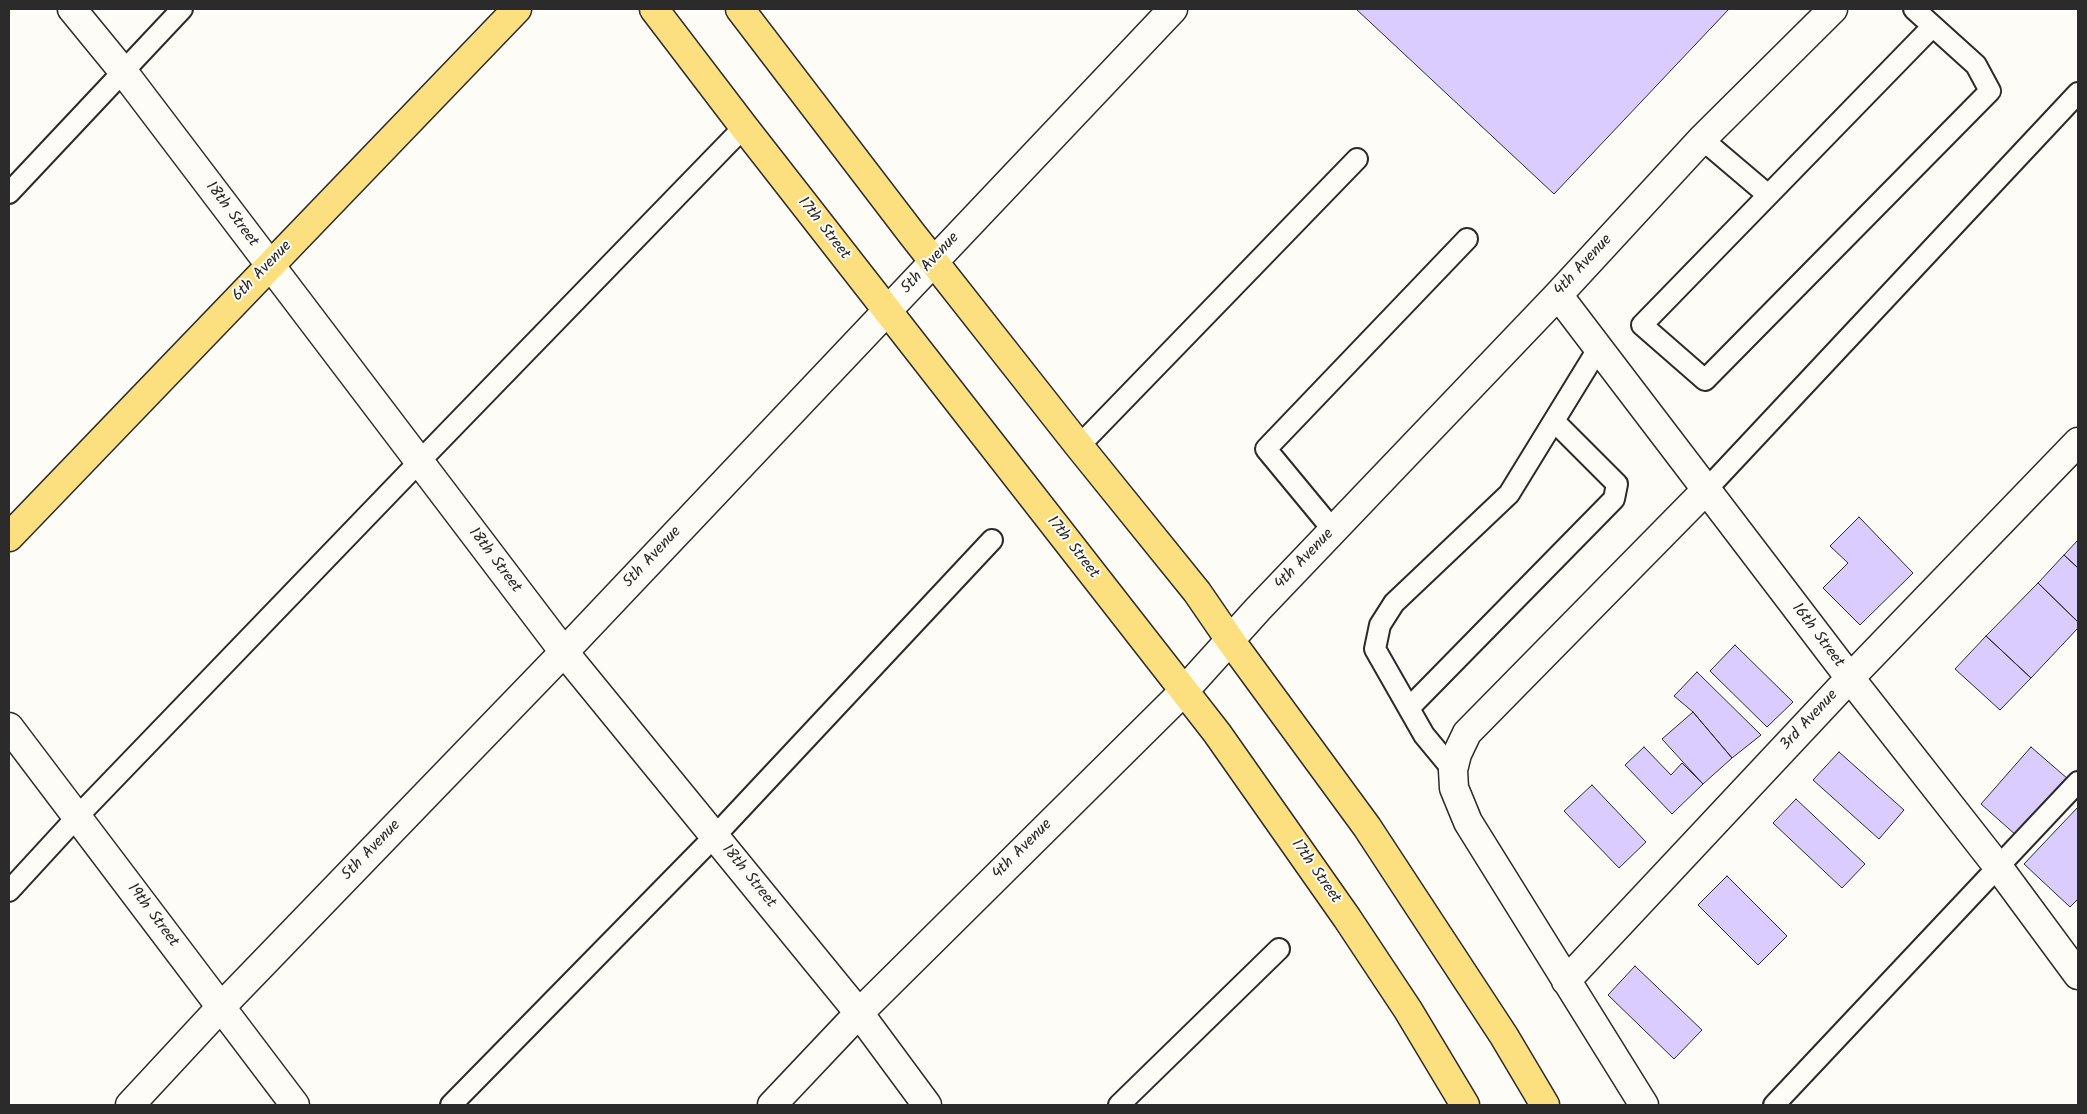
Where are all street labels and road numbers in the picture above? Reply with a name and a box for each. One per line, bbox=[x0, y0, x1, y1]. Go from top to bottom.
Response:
street label: 18th Street bbox=[200, 179, 262, 251]
street label: 17th Street bbox=[793, 194, 853, 264]
street label: 5th Avenue bbox=[898, 229, 964, 299]
street label: 4th Avenue bbox=[1551, 231, 1617, 301]
street label: 6th Avenue bbox=[229, 238, 297, 306]
street label: 17th Street bbox=[1042, 513, 1102, 583]
street label: 5th Avenue bbox=[620, 523, 686, 593]
street label: 18th Street bbox=[463, 525, 525, 597]
street label: 4th Avenue bbox=[1271, 526, 1339, 594]
street label: 16th Street bbox=[1787, 600, 1847, 672]
street label: 3rd Avenue bbox=[1777, 687, 1843, 755]
street label: 4th Avenue bbox=[989, 816, 1057, 884]
street label: 5th Avenue bbox=[338, 817, 406, 885]
street label: 17th Street bbox=[1286, 836, 1344, 908]
street label: 18th Street bbox=[716, 841, 780, 913]
street label: 19th Street bbox=[122, 880, 182, 952]

